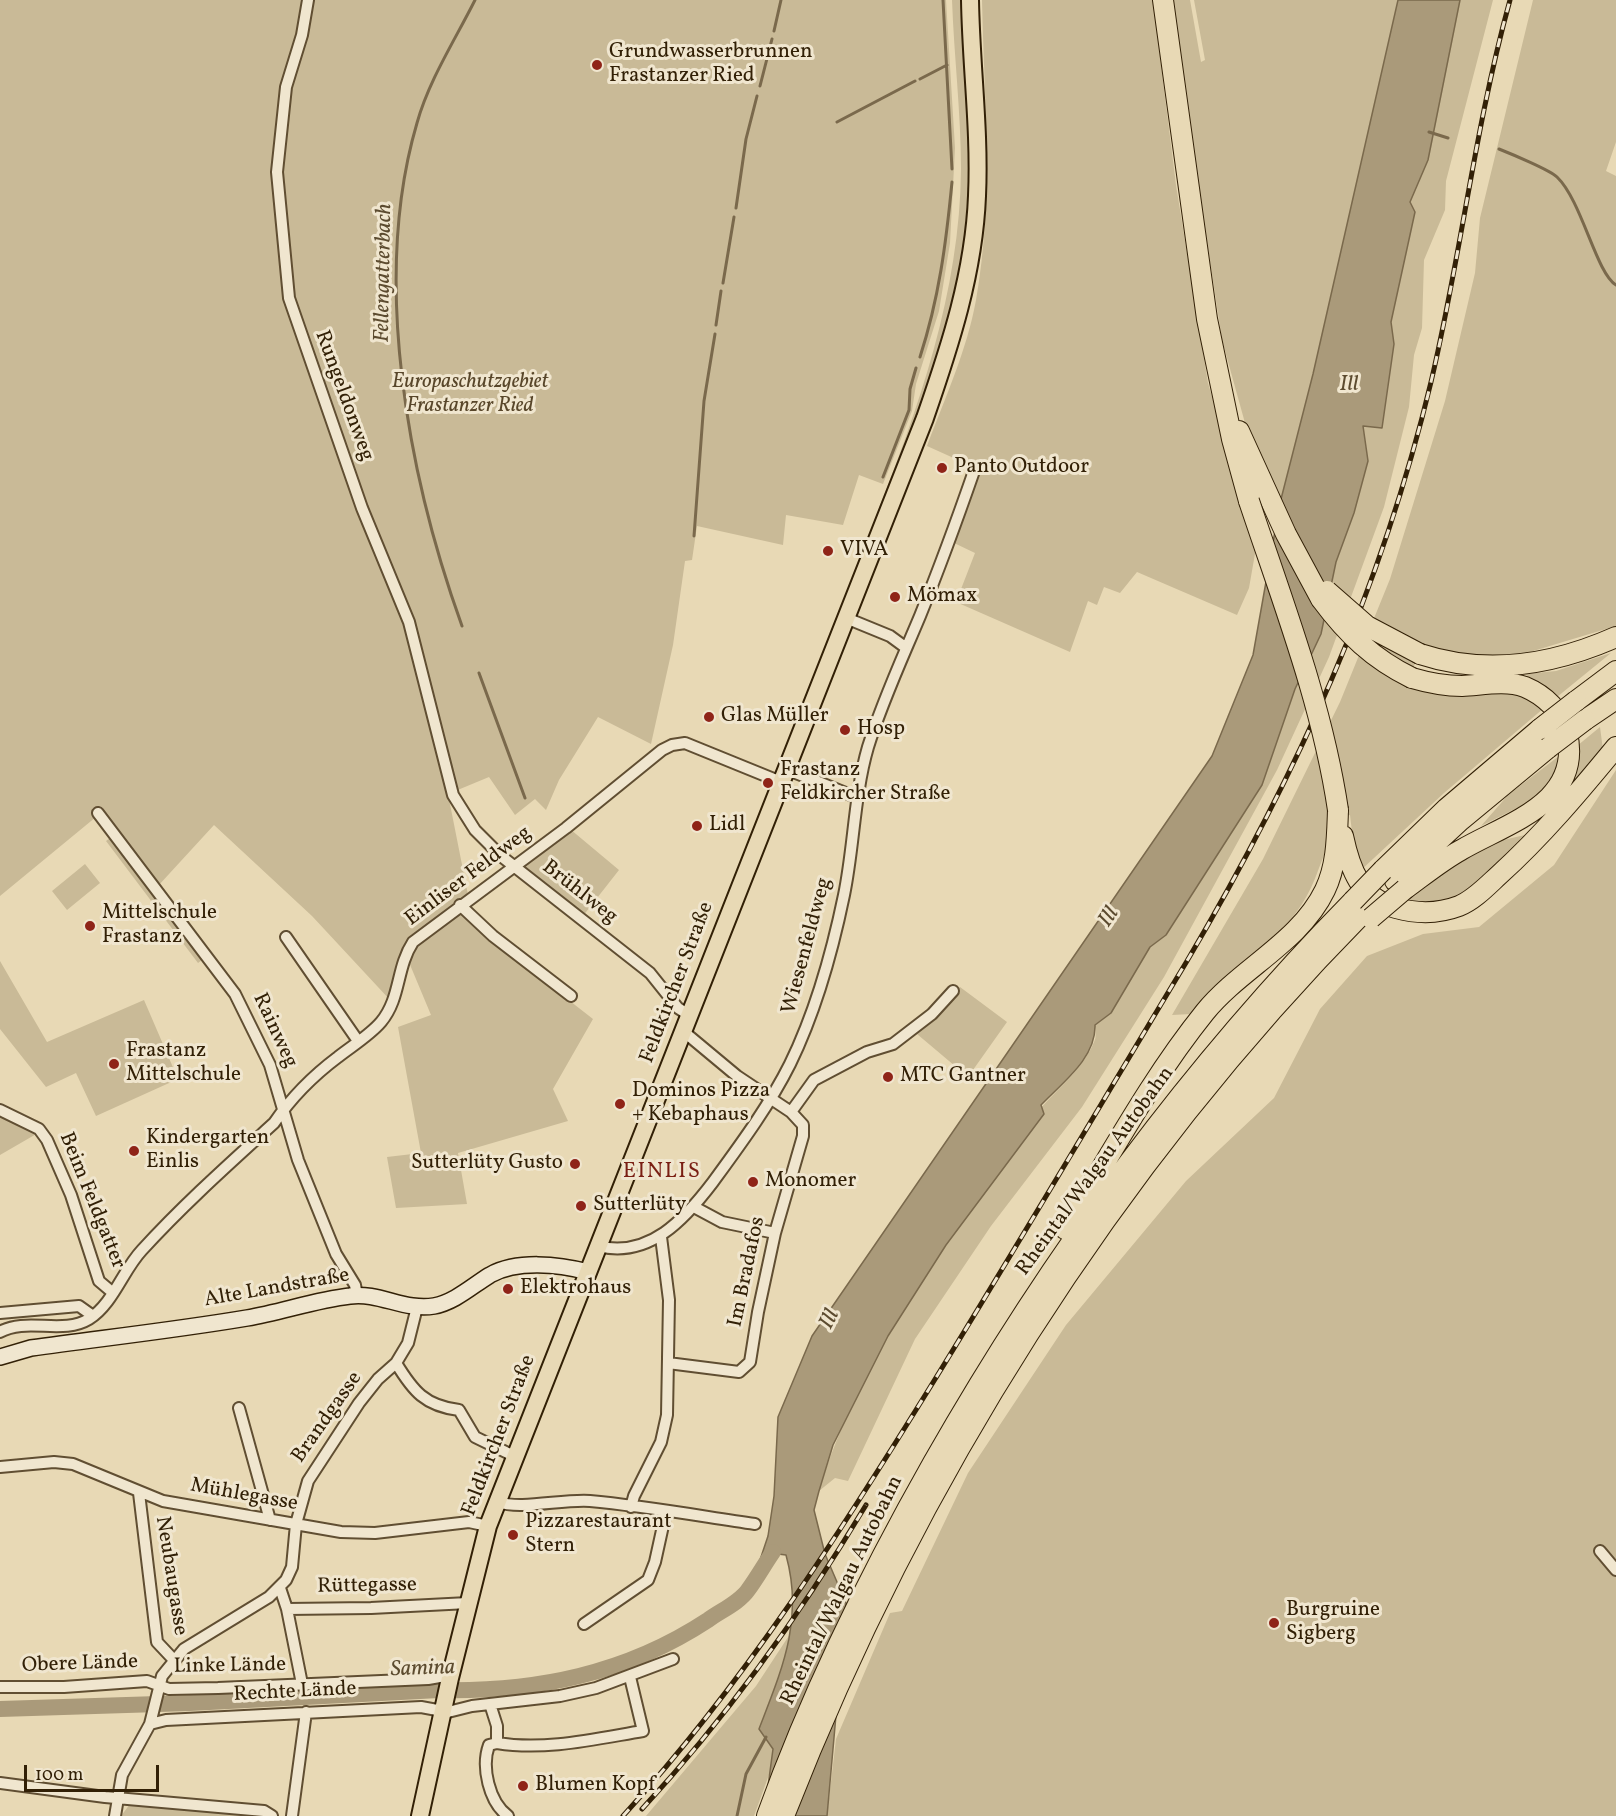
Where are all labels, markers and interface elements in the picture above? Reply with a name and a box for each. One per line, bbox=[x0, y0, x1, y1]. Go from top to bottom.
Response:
place label: Grundwasserbrunnen Frastanzer Ried bbox=[609, 40, 813, 90]
marker: Grundwasserbrunnen Frastanzer Ried bbox=[590, 58, 604, 72]
water label: Fellengatterbach bbox=[371, 203, 399, 343]
street label: Rungeldonweg bbox=[308, 327, 378, 465]
park label: Europaschutzgebiet Frastanzer Ried bbox=[392, 370, 548, 420]
water label: Ill bbox=[1340, 373, 1358, 399]
place label: Panto Outdoor bbox=[954, 455, 1089, 481]
marker: Panto Outdoor bbox=[935, 461, 949, 475]
place label: VIVA bbox=[840, 538, 888, 564]
marker: VIVA bbox=[821, 544, 835, 558]
place label: Mömax bbox=[907, 584, 977, 610]
marker: Mömax bbox=[888, 590, 902, 604]
place label: Glas Müller bbox=[721, 704, 829, 730]
marker: Glas Müller bbox=[702, 710, 716, 724]
place label: Hosp bbox=[857, 717, 905, 743]
marker: Hosp bbox=[838, 723, 852, 737]
place label: Frastanz Feldkircher Straße bbox=[780, 758, 950, 808]
marker: Frastanz Feldkircher Straße bbox=[761, 776, 775, 790]
place label: Lidl bbox=[709, 813, 745, 839]
marker: Lidl bbox=[690, 819, 704, 833]
street label: Einliser Feldweg bbox=[401, 821, 537, 933]
street label: Brühlweg bbox=[536, 856, 622, 930]
street label: Wiesenfeldweg bbox=[778, 875, 838, 1017]
street label: Feldkircher Straße bbox=[636, 899, 720, 1067]
place label: Mittelschule Frastanz bbox=[102, 901, 217, 951]
water label: Ill bbox=[1094, 903, 1126, 933]
marker: Mittelschule Frastanz bbox=[83, 919, 97, 933]
street label: Rainweg bbox=[246, 990, 302, 1072]
place label: Frastanz Mittelschule bbox=[126, 1039, 241, 1089]
marker: Frastanz Mittelschule bbox=[107, 1057, 121, 1071]
street label: Rheintal/Walgau Autobahn bbox=[1012, 1063, 1180, 1281]
place label: MTC Gantner bbox=[900, 1064, 1026, 1090]
marker: MTC Gantner bbox=[881, 1070, 895, 1084]
place label: Dominos Pizza + Kebaphaus bbox=[632, 1079, 770, 1129]
marker: Dominos Pizza + Kebaphaus bbox=[613, 1097, 627, 1111]
place label: Kindergarten Einlis bbox=[146, 1126, 269, 1176]
street label: Beim Feldgatter bbox=[52, 1129, 130, 1273]
marker: Kindergarten Einlis bbox=[127, 1144, 141, 1158]
place label: Sutterlüty Gusto bbox=[411, 1151, 563, 1177]
marker: Sutterlüty Gusto bbox=[568, 1157, 582, 1171]
district label: EINLIS bbox=[623, 1160, 701, 1186]
place label: Monomer bbox=[765, 1169, 856, 1195]
marker: Monomer bbox=[746, 1175, 760, 1189]
place label: Sutterlüty bbox=[593, 1193, 686, 1219]
marker: Sutterlüty bbox=[574, 1199, 588, 1213]
street label: Im Bradafos bbox=[724, 1215, 772, 1329]
street label: Alte Landstraße bbox=[202, 1264, 352, 1314]
place label: Elektrohaus bbox=[520, 1276, 631, 1302]
marker: Elektrohaus bbox=[501, 1282, 515, 1296]
water label: Ill bbox=[815, 1306, 847, 1334]
street label: Feldkircher Straße bbox=[458, 1352, 542, 1520]
street label: Brandgasse bbox=[287, 1367, 369, 1469]
street label: Rheintal/Walgau Autobahn bbox=[776, 1472, 910, 1710]
street label: Mühlegasse bbox=[188, 1474, 300, 1518]
place label: Pizzarestaurant Stern bbox=[525, 1510, 672, 1560]
street label: Neubaugasse bbox=[148, 1515, 192, 1637]
marker: Pizzarestaurant Stern bbox=[506, 1528, 520, 1542]
street label: Rüttegasse bbox=[317, 1574, 417, 1600]
place label: Burgruine Sigberg bbox=[1286, 1598, 1380, 1648]
marker: Burgruine Sigberg bbox=[1267, 1616, 1281, 1630]
street label: Obere Lände bbox=[21, 1650, 139, 1680]
street label: Linke Lände bbox=[174, 1653, 286, 1681]
water label: Samina bbox=[390, 1656, 456, 1684]
street label: Rechte Lände bbox=[233, 1677, 357, 1709]
scale bar bbox=[27, 1753, 162, 1791]
text: 100 m bbox=[35, 1763, 84, 1788]
place label: Blumen Kopf bbox=[535, 1773, 655, 1799]
marker: Blumen Kopf bbox=[516, 1779, 530, 1793]

